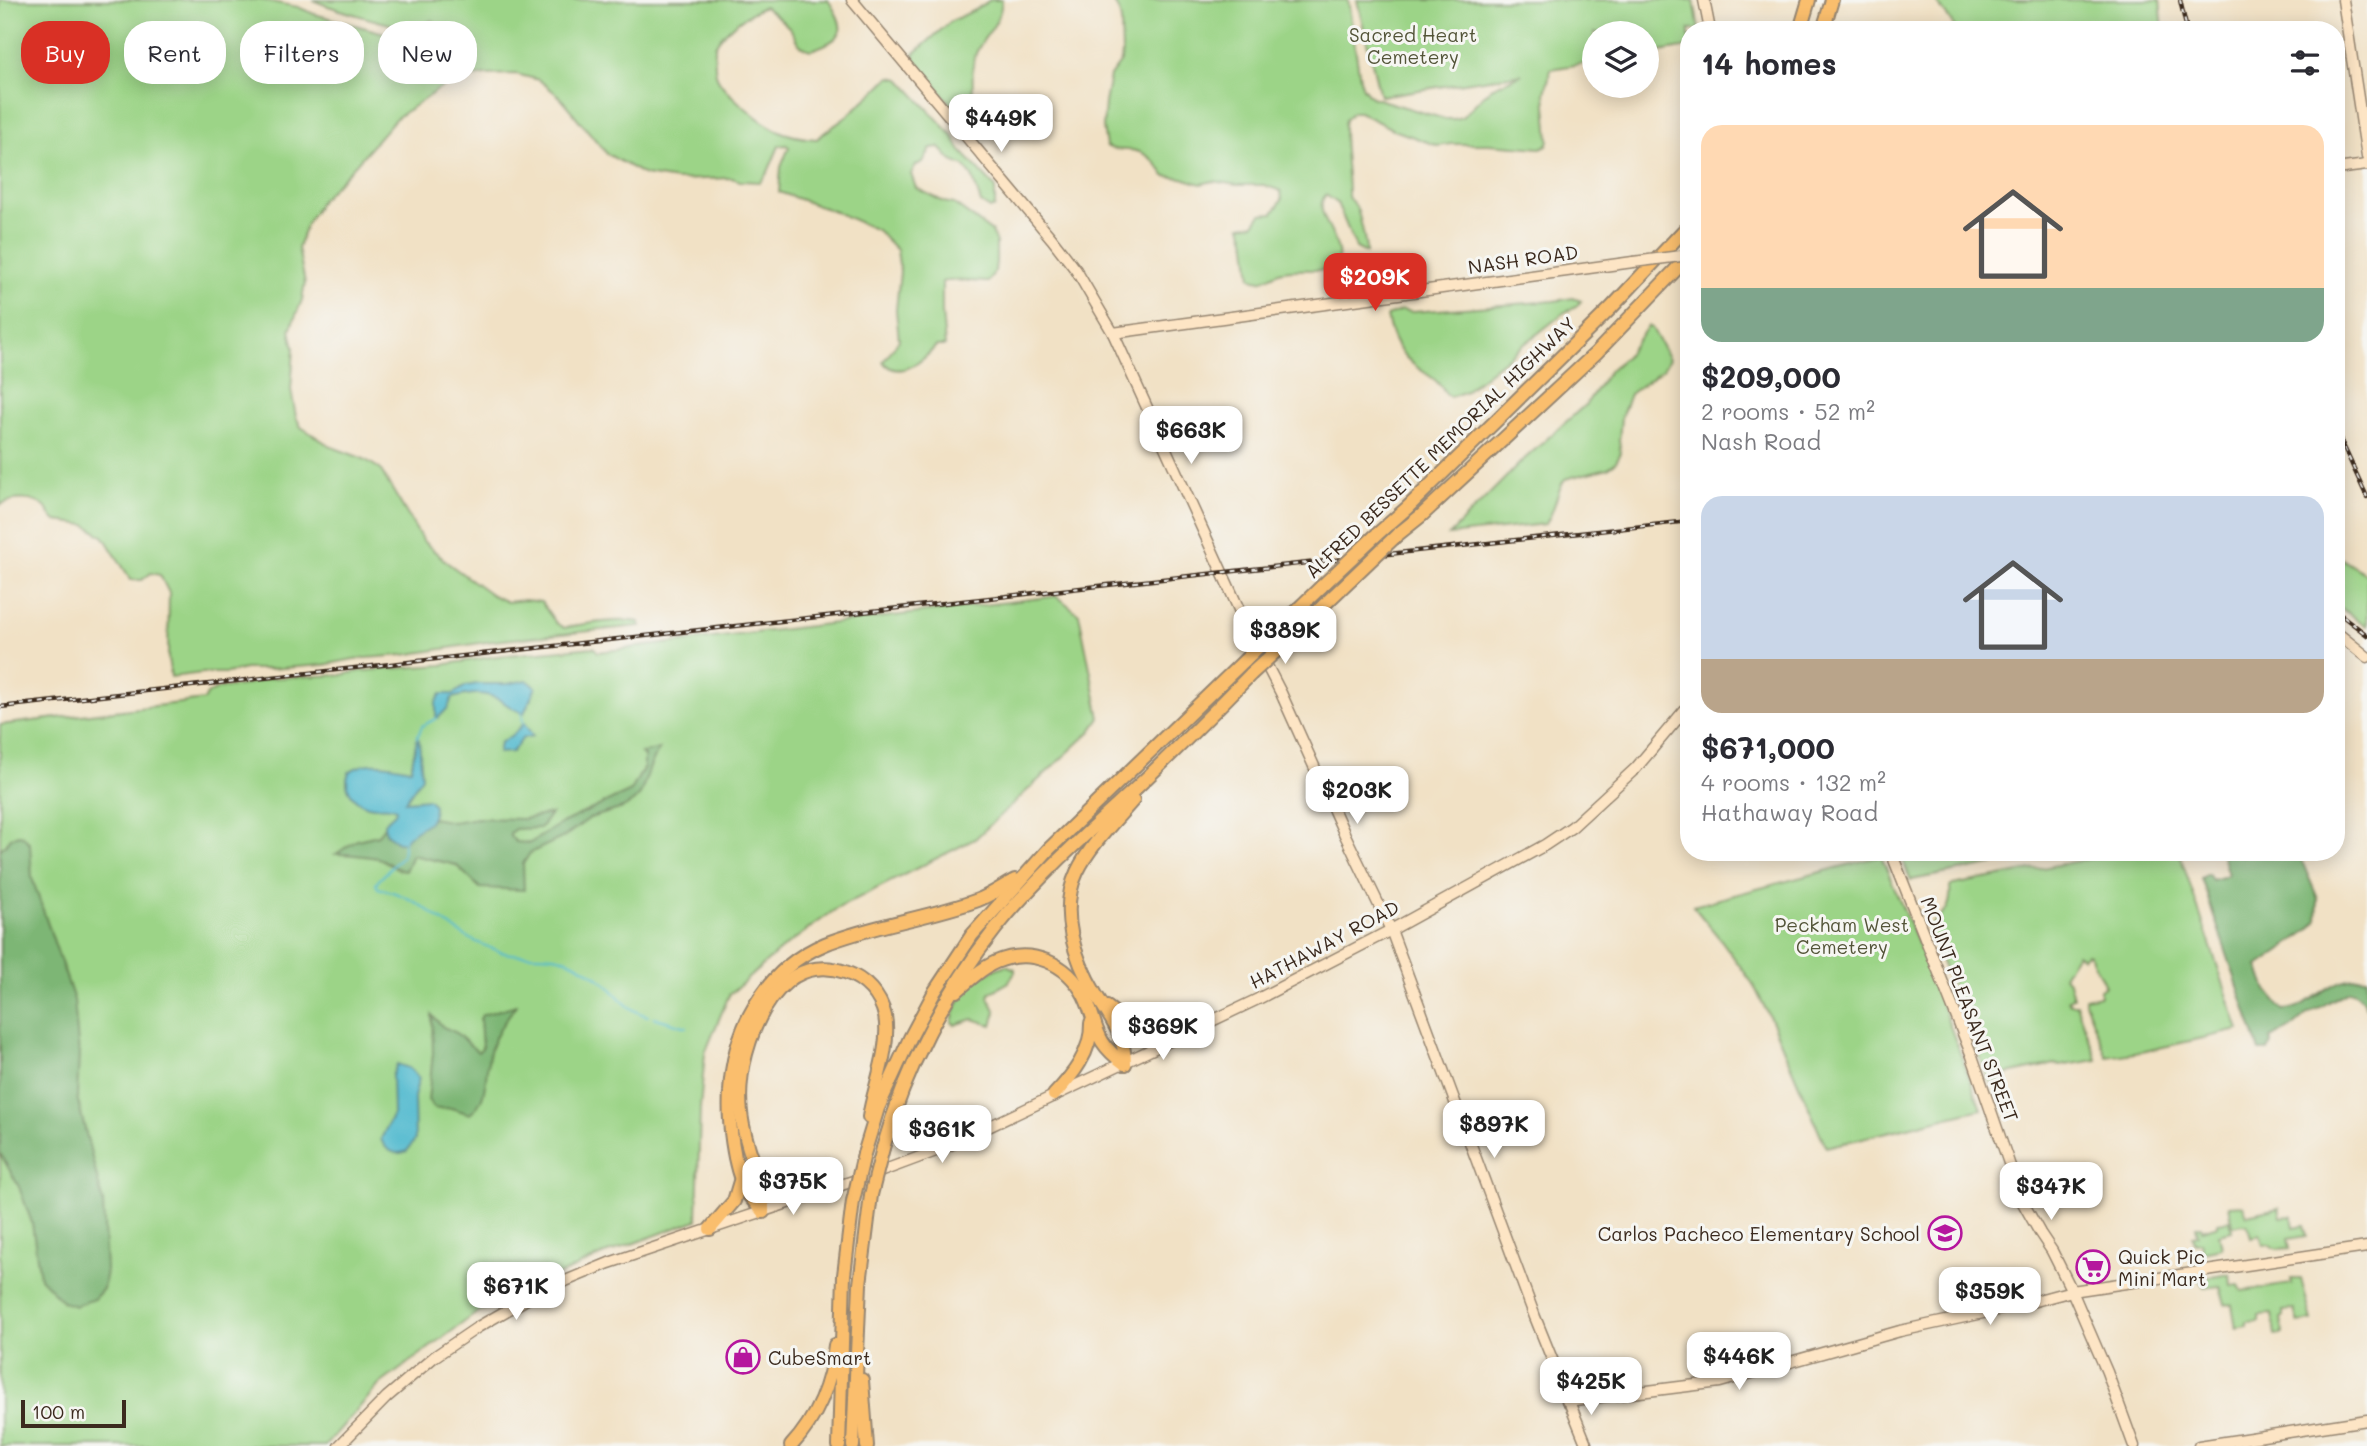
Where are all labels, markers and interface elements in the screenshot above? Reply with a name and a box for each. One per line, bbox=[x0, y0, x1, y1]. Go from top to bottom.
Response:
chip: Buy bbox=[21, 21, 110, 84]
chip: Rent bbox=[124, 21, 226, 84]
chip: Filters bbox=[240, 21, 364, 84]
chip: New bbox=[378, 21, 477, 84]
map controls bbox=[1582, 21, 1659, 98]
button: layers bbox=[1582, 21, 1659, 98]
park label: Sacred Heart Cemetery bbox=[1349, 22, 1477, 69]
text: 14 homes bbox=[1701, 43, 1837, 83]
icon: filters bbox=[2286, 44, 2324, 82]
pin: $449K bbox=[952, 94, 1050, 154]
text: $449K bbox=[965, 102, 1037, 132]
icon: home bbox=[1950, 171, 2076, 297]
street label: NASH ROAD bbox=[1466, 239, 1580, 279]
pin: $209K bbox=[1326, 254, 1424, 313]
text: $209K bbox=[1340, 261, 1410, 291]
street label: ALFRED BESSETTE MEMORIAL HIGHWAY bbox=[1299, 311, 1581, 583]
text: $209,000 bbox=[1701, 356, 1841, 396]
text: 2 rooms · 52 m² bbox=[1701, 396, 1875, 426]
pin: $663K bbox=[1142, 406, 1240, 466]
text: $663K bbox=[1156, 414, 1226, 444]
text: Nash Road bbox=[1701, 426, 1821, 456]
icon: home bbox=[1950, 542, 2076, 668]
pin: $389K bbox=[1236, 606, 1334, 666]
text: $389K bbox=[1249, 614, 1321, 644]
text: $671,000 bbox=[1701, 727, 1835, 767]
pin: $203K bbox=[1308, 766, 1406, 826]
text: 4 rooms · 132 m² bbox=[1701, 767, 1886, 797]
text: $203K bbox=[1322, 774, 1392, 804]
text: Hathaway Road bbox=[1701, 797, 1878, 827]
street label: MOUNT PLEASANT STREET bbox=[1915, 893, 2025, 1125]
street label: HATHAWAY ROAD bbox=[1245, 894, 1403, 994]
park label: Peckham West Cemetery bbox=[1775, 912, 1909, 959]
pin: $369K bbox=[1114, 1002, 1212, 1062]
text: $369K bbox=[1128, 1010, 1198, 1040]
pin: $897K bbox=[1445, 1100, 1543, 1160]
pin: $361K bbox=[893, 1106, 991, 1165]
text: $897K bbox=[1459, 1108, 1529, 1138]
text: $361K bbox=[908, 1113, 976, 1143]
pin: $375K bbox=[744, 1158, 842, 1217]
pin: $347K bbox=[2002, 1162, 2100, 1222]
text: $375K bbox=[758, 1165, 828, 1195]
text: $347K bbox=[2016, 1170, 2086, 1200]
school or university icon: Carlos Pacheco Elementary School bbox=[1926, 1214, 1964, 1252]
place label: Carlos Pacheco Elementary School bbox=[1598, 1221, 1920, 1246]
place label: Quick Pic Mini Mart bbox=[2118, 1244, 2206, 1291]
supermarket icon: Quick Pic Mini Mart bbox=[2074, 1248, 2112, 1286]
pin: $671K bbox=[467, 1262, 565, 1322]
pin: $359K bbox=[1941, 1268, 2039, 1327]
text: $671K bbox=[483, 1270, 549, 1300]
text: $359K bbox=[1955, 1275, 2025, 1305]
pin: $446K bbox=[1690, 1332, 1788, 1392]
shop icon: CubeSmart bbox=[724, 1338, 762, 1376]
text: $446K bbox=[1703, 1340, 1775, 1370]
place label: CubeSmart bbox=[768, 1345, 871, 1370]
pin: $425K bbox=[1542, 1358, 1640, 1417]
text: $425K bbox=[1556, 1365, 1626, 1395]
scale bar bbox=[21, 1397, 126, 1429]
text: 100 m bbox=[32, 1399, 85, 1424]

